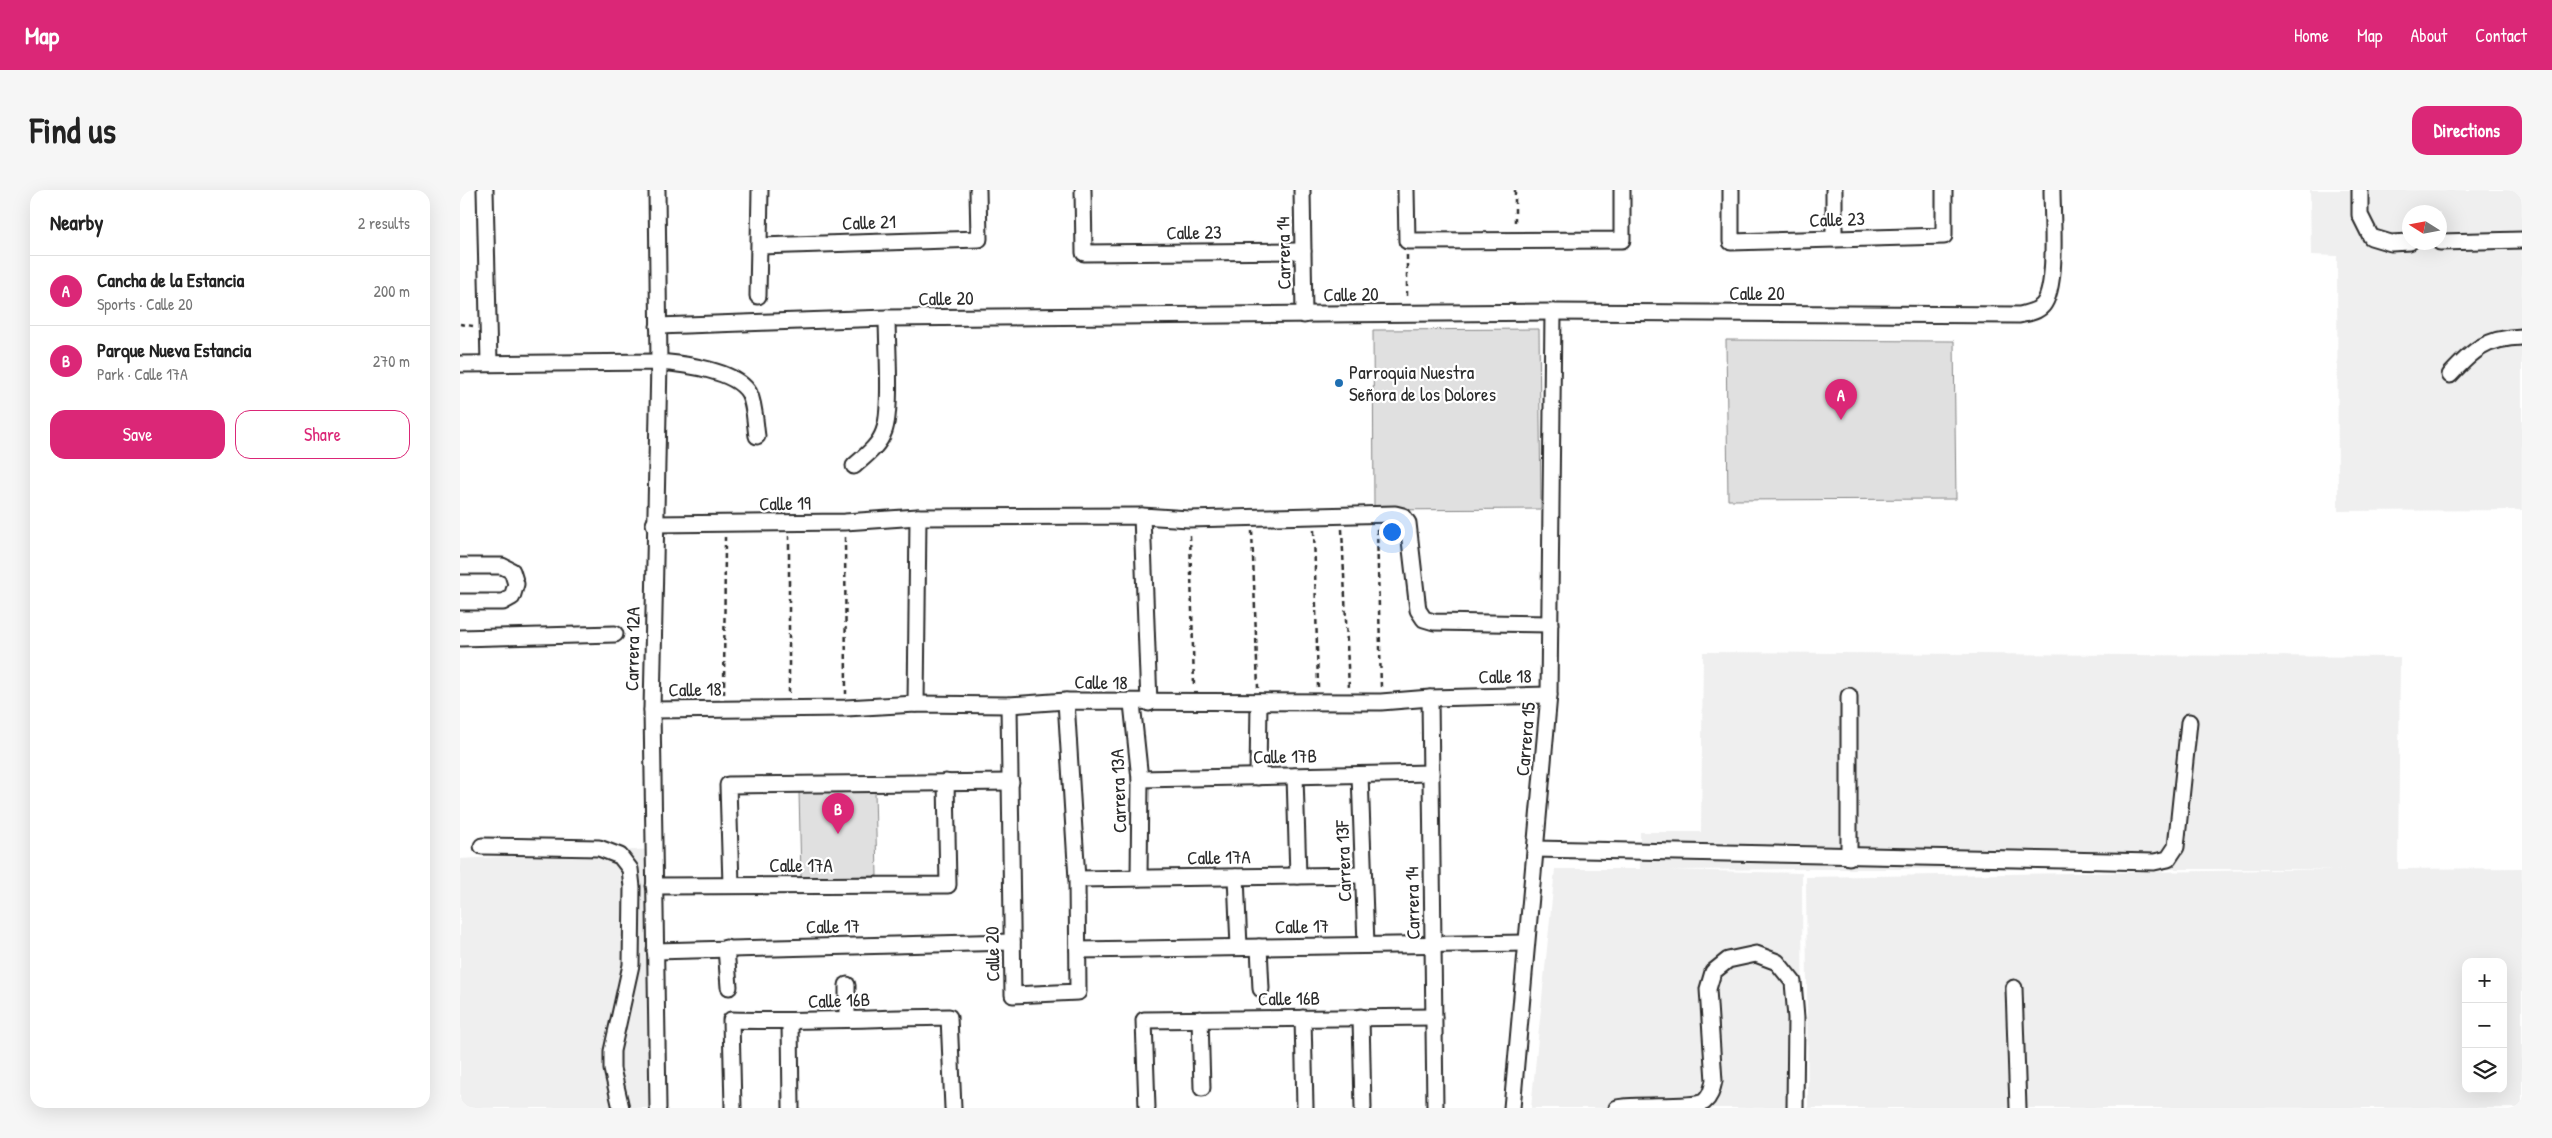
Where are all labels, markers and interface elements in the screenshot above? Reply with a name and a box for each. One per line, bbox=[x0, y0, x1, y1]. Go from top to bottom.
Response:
text: Map bbox=[25, 19, 59, 51]
text: Home bbox=[2294, 23, 2329, 48]
text: Map bbox=[2357, 23, 2382, 48]
text: About bbox=[2410, 23, 2447, 48]
text: Contact bbox=[2475, 23, 2527, 48]
button: Directions bbox=[2412, 106, 2522, 155]
text: Find us bbox=[30, 107, 116, 154]
street label: Calle 23 bbox=[1809, 205, 1865, 233]
north arrow bbox=[2402, 205, 2447, 250]
text: Nearby bbox=[50, 208, 103, 237]
street label: Calle 21 bbox=[842, 208, 896, 236]
text: 2 results bbox=[358, 212, 410, 234]
street label: Carrera 14 bbox=[1269, 216, 1297, 290]
street label: Calle 23 bbox=[1166, 219, 1222, 245]
text: Cancha de la Estancia bbox=[97, 267, 244, 293]
text: A bbox=[62, 280, 70, 302]
text: 200 m bbox=[374, 280, 410, 302]
street label: Calle 20 bbox=[1729, 280, 1785, 306]
street label: Calle 20 bbox=[1323, 281, 1379, 307]
street label: Calle 20 bbox=[918, 285, 974, 311]
text: Sports · Calle 20 bbox=[97, 293, 193, 315]
text: Parque Nueva Estancia bbox=[97, 337, 251, 363]
text: B bbox=[62, 350, 70, 372]
text: 270 m bbox=[373, 350, 410, 372]
place label: Parroquia Nuestra Señora de los Dolores bbox=[1349, 359, 1496, 407]
text: Park · Calle 17A bbox=[97, 363, 188, 385]
marker: Parroquia Nuestra Señora de los Dolores bbox=[1333, 377, 1345, 389]
pin: A bbox=[1825, 379, 1857, 420]
button: Save bbox=[50, 410, 225, 459]
button: Share bbox=[235, 410, 410, 459]
street label: Calle 19 bbox=[759, 490, 811, 516]
your location bbox=[1379, 519, 1405, 545]
street label: Carrera 12A bbox=[618, 607, 646, 691]
street label: Calle 18 bbox=[1478, 663, 1532, 689]
street label: Calle 18 bbox=[1074, 669, 1128, 695]
street label: Calle 18 bbox=[668, 676, 722, 702]
street label: Carrera 15 bbox=[1509, 701, 1541, 777]
street label: Calle 17B bbox=[1253, 742, 1317, 770]
street label: Carrera 13A bbox=[1104, 749, 1132, 833]
pin: B bbox=[822, 793, 854, 834]
street label: Carrera 13F bbox=[1329, 819, 1357, 902]
street label: Calle 17A bbox=[1187, 843, 1251, 871]
street label: Calle 17A bbox=[769, 852, 833, 878]
street label: Carrera 14 bbox=[1398, 866, 1426, 940]
street label: Calle 17 bbox=[806, 913, 860, 939]
street label: Calle 17 bbox=[1275, 913, 1329, 939]
street label: Calle 20 bbox=[979, 926, 1005, 982]
map controls bbox=[2462, 958, 2507, 1093]
button: + bbox=[2462, 958, 2507, 1003]
street label: Calle 16B bbox=[1258, 984, 1320, 1012]
street label: Calle 16B bbox=[808, 986, 870, 1014]
button: − bbox=[2462, 1003, 2507, 1048]
button: layers bbox=[2462, 1048, 2507, 1093]

